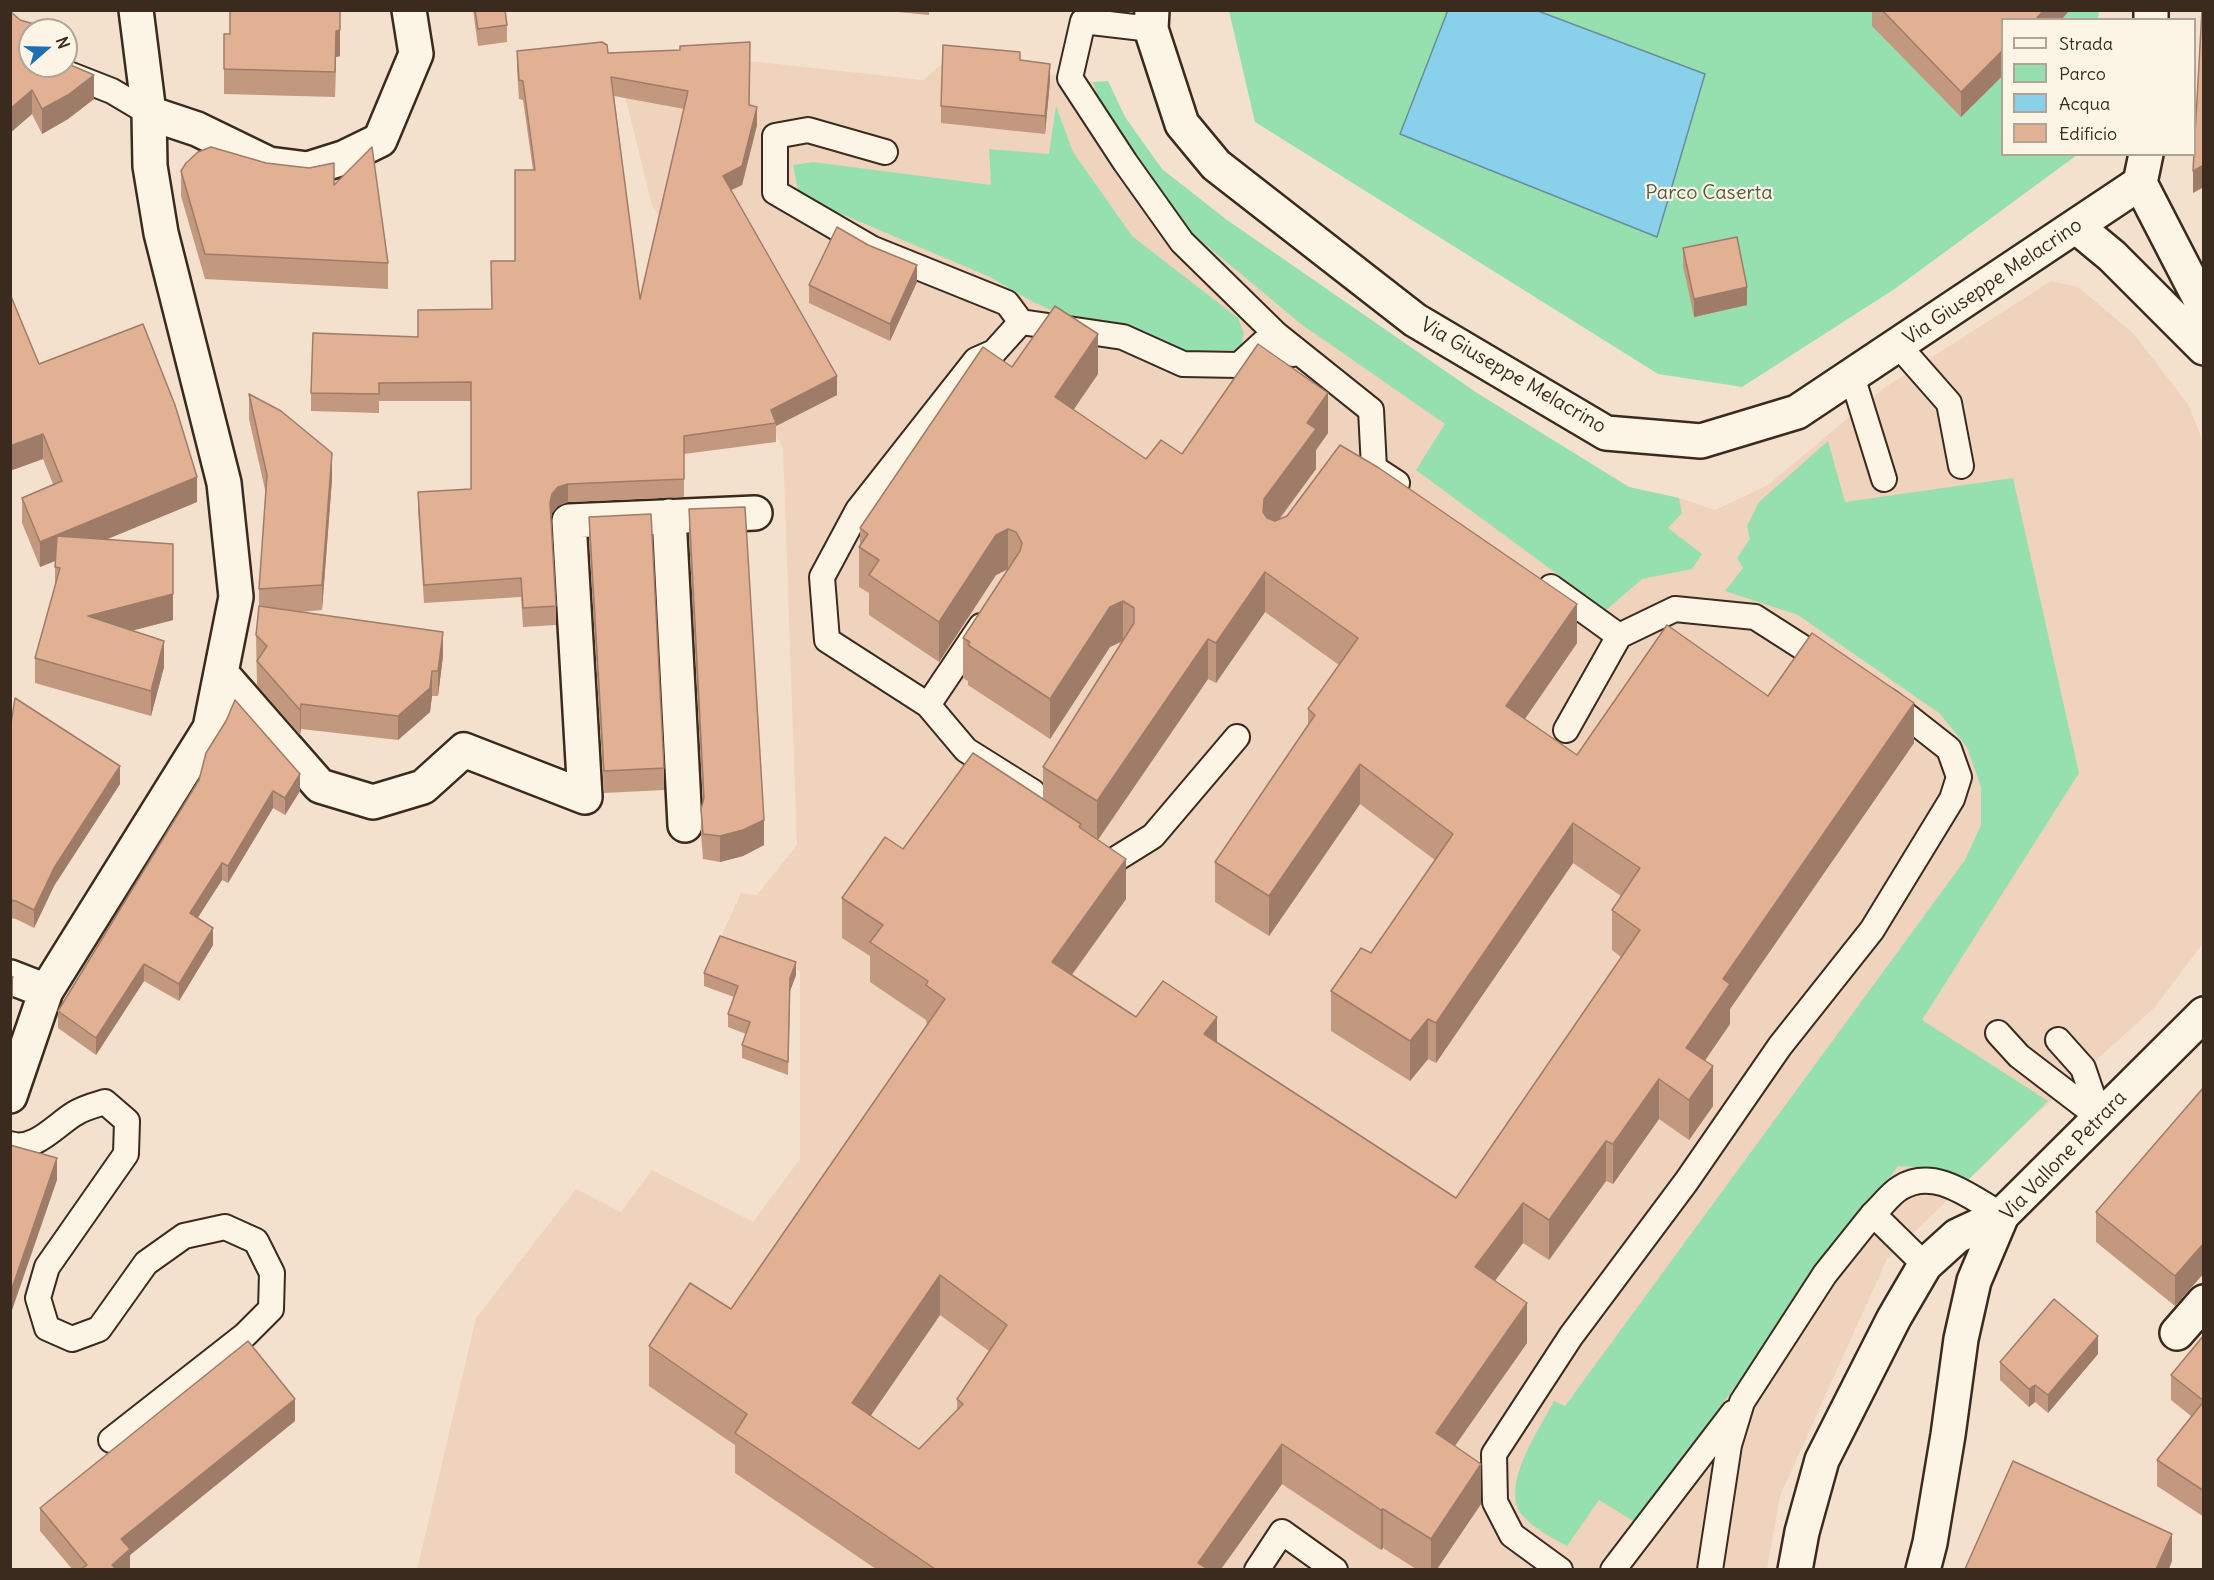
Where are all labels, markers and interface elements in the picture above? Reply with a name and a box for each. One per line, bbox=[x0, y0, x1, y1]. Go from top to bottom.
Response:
north arrow bbox=[18, 18, 78, 78]
legend bbox=[2001, 18, 2196, 156]
text: Strada bbox=[2059, 32, 2113, 55]
text: N bbox=[52, 34, 74, 51]
text: Parco bbox=[2059, 62, 2106, 85]
text: Acqua bbox=[2059, 92, 2110, 115]
text: Edificio bbox=[2059, 122, 2117, 145]
park label: Parco Caserta bbox=[1645, 181, 1773, 205]
street label: Via Giuseppe Melacrino bbox=[1899, 213, 2087, 351]
street label: Via Giuseppe Melacrino bbox=[1416, 313, 1610, 439]
street label: Via Vallone Petrara bbox=[1996, 1086, 2132, 1226]

